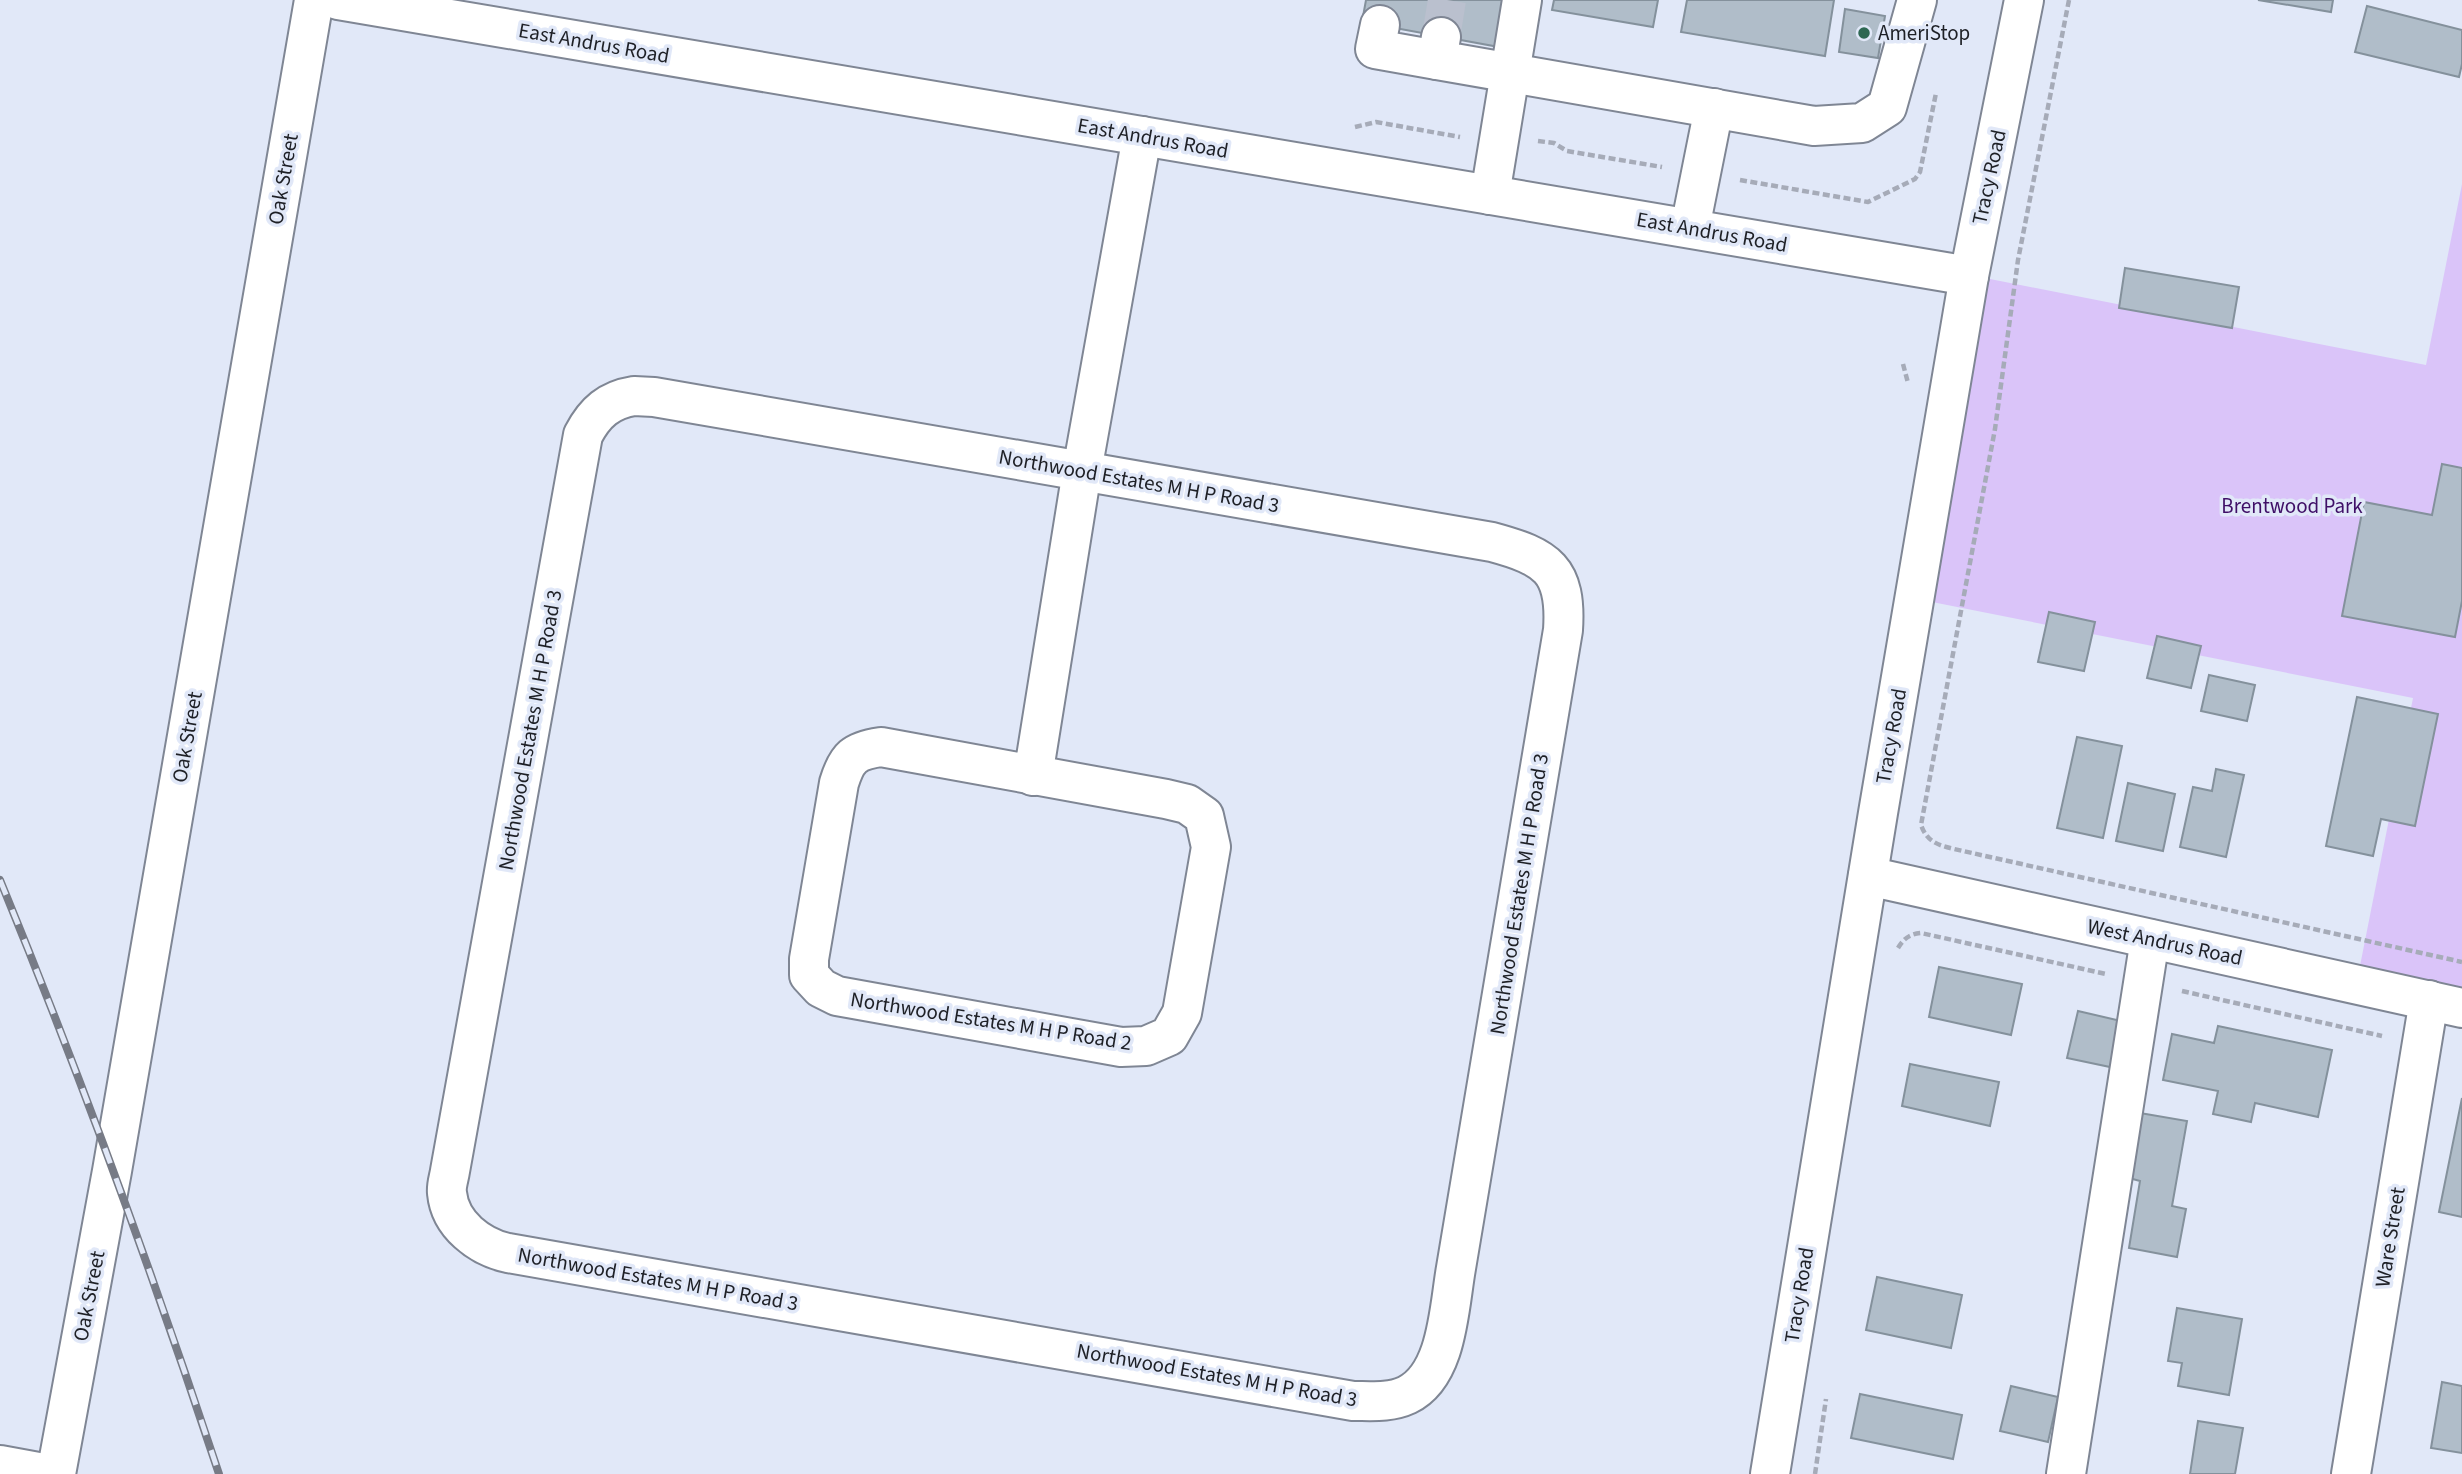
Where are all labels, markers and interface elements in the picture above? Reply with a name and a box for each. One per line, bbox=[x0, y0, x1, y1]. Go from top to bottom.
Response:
street label: East Andrus Road bbox=[516, 15, 672, 71]
place label: AmeriStop bbox=[1878, 18, 1970, 48]
marker: AmeriStop bbox=[1856, 25, 1872, 41]
street label: East Andrus Road bbox=[1075, 110, 1231, 166]
street label: Tracy Road bbox=[1964, 127, 2014, 227]
street label: Oak Street bbox=[260, 131, 306, 227]
street label: East Andrus Road bbox=[1634, 204, 1790, 260]
street label: Northwood Estates M H P Road 3 bbox=[996, 442, 1282, 520]
park label: Brentwood Park bbox=[2221, 491, 2363, 521]
street label: Northwood Estates M H P Road 3 bbox=[491, 587, 569, 873]
street label: Tracy Road bbox=[1868, 686, 1914, 786]
street label: Oak Street bbox=[164, 689, 210, 785]
street label: Northwood Estates M H P Road 3 bbox=[1482, 751, 1556, 1037]
street label: West Andrus Road bbox=[2085, 911, 2245, 973]
street label: Northwood Estates M H P Road 2 bbox=[848, 984, 1134, 1058]
street label: Ware Street bbox=[2367, 1185, 2413, 1289]
street label: Northwood Estates M H P Road 3 bbox=[515, 1240, 801, 1318]
street label: Tracy Road bbox=[1777, 1245, 1821, 1345]
street label: Oak Street bbox=[66, 1248, 112, 1344]
street label: Northwood Estates M H P Road 3 bbox=[1074, 1336, 1360, 1414]

